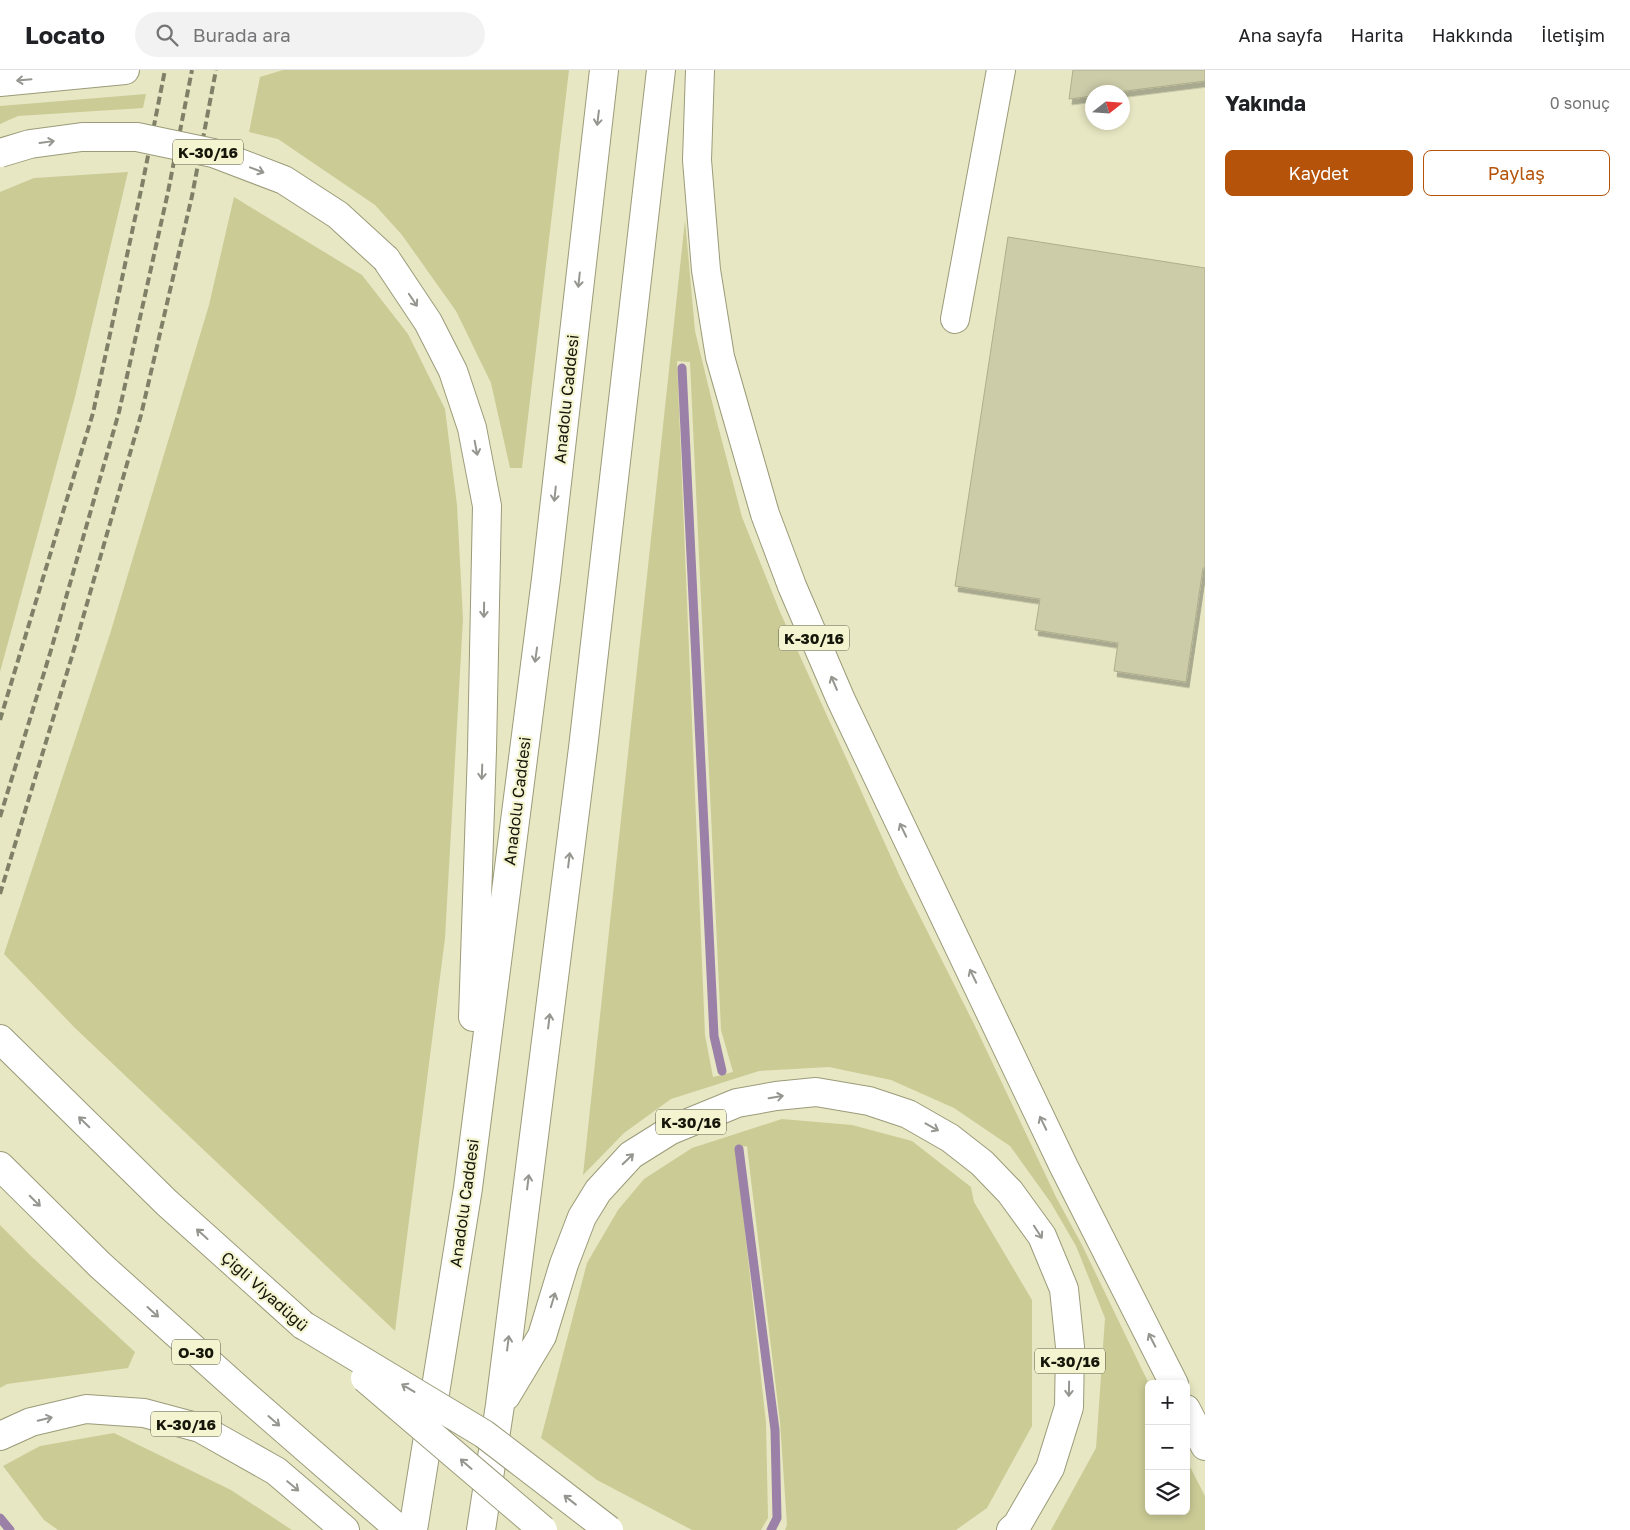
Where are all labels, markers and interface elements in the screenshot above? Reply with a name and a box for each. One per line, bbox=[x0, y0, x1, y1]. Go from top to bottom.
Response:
search box bbox=[135, 12, 485, 57]
text: Locato bbox=[25, 20, 105, 49]
icon: search bbox=[153, 21, 181, 49]
text: Burada ara bbox=[193, 23, 291, 46]
text: Ana sayfa bbox=[1239, 24, 1323, 46]
text: Harita bbox=[1351, 24, 1404, 46]
text: Hakkında bbox=[1432, 24, 1513, 46]
text: İletişim bbox=[1541, 24, 1605, 46]
one-way arrow bbox=[16, 75, 32, 85]
north arrow bbox=[1085, 85, 1130, 130]
text: Yakında bbox=[1225, 90, 1306, 116]
text: 0 sonuç bbox=[1550, 93, 1610, 113]
one-way arrow bbox=[593, 110, 603, 126]
one-way arrow bbox=[39, 136, 55, 146]
road number: K-30/16 bbox=[173, 140, 243, 164]
button: Kaydet bbox=[1225, 150, 1413, 196]
button: Paylaş bbox=[1423, 150, 1610, 196]
one-way arrow bbox=[249, 166, 264, 175]
one-way arrow bbox=[574, 272, 584, 288]
one-way arrow bbox=[408, 292, 418, 306]
street label: Anadolu Caddesi bbox=[549, 334, 583, 464]
one-way arrow bbox=[472, 440, 481, 456]
one-way arrow bbox=[550, 485, 560, 501]
one-way arrow bbox=[479, 601, 489, 617]
road number: K-30/16 bbox=[779, 626, 849, 650]
one-way arrow bbox=[531, 646, 541, 662]
one-way arrow bbox=[828, 676, 838, 691]
street label: Anadolu Caddesi bbox=[499, 736, 535, 866]
one-way arrow bbox=[477, 764, 486, 780]
one-way arrow bbox=[898, 823, 907, 838]
one-way arrow bbox=[564, 852, 574, 868]
one-way arrow bbox=[968, 969, 977, 984]
one-way arrow bbox=[544, 1013, 554, 1029]
one-way arrow bbox=[768, 1091, 784, 1101]
road number: K-30/16 bbox=[656, 1110, 726, 1134]
one-way arrow bbox=[78, 1116, 90, 1128]
one-way arrow bbox=[1038, 1116, 1047, 1131]
one-way arrow bbox=[924, 1123, 939, 1133]
street label: Anadolu Caddesi bbox=[445, 1137, 483, 1269]
one-way arrow bbox=[622, 1153, 635, 1165]
one-way arrow bbox=[523, 1174, 533, 1190]
one-way arrow bbox=[28, 1194, 40, 1206]
one-way arrow bbox=[1033, 1225, 1044, 1239]
one-way arrow bbox=[195, 1228, 208, 1240]
street label: Çiğli Viyadüğü bbox=[217, 1247, 313, 1335]
one-way arrow bbox=[548, 1292, 558, 1308]
one-way arrow bbox=[146, 1307, 159, 1318]
one-way arrow bbox=[1147, 1333, 1156, 1348]
one-way arrow bbox=[503, 1336, 513, 1352]
road number: O-30 bbox=[172, 1340, 220, 1364]
road number: K-30/16 bbox=[1035, 1348, 1105, 1374]
one-way arrow bbox=[1064, 1380, 1074, 1396]
map controls bbox=[1145, 1380, 1190, 1515]
button: + bbox=[1145, 1380, 1190, 1425]
one-way arrow bbox=[401, 1383, 415, 1393]
road number: K-30/16 bbox=[151, 1412, 221, 1436]
one-way arrow bbox=[37, 1414, 53, 1423]
one-way arrow bbox=[267, 1415, 280, 1426]
button: − bbox=[1145, 1425, 1190, 1470]
one-way arrow bbox=[459, 1458, 472, 1470]
button: layers bbox=[1145, 1470, 1190, 1515]
one-way arrow bbox=[286, 1480, 299, 1491]
one-way arrow bbox=[564, 1495, 577, 1506]

